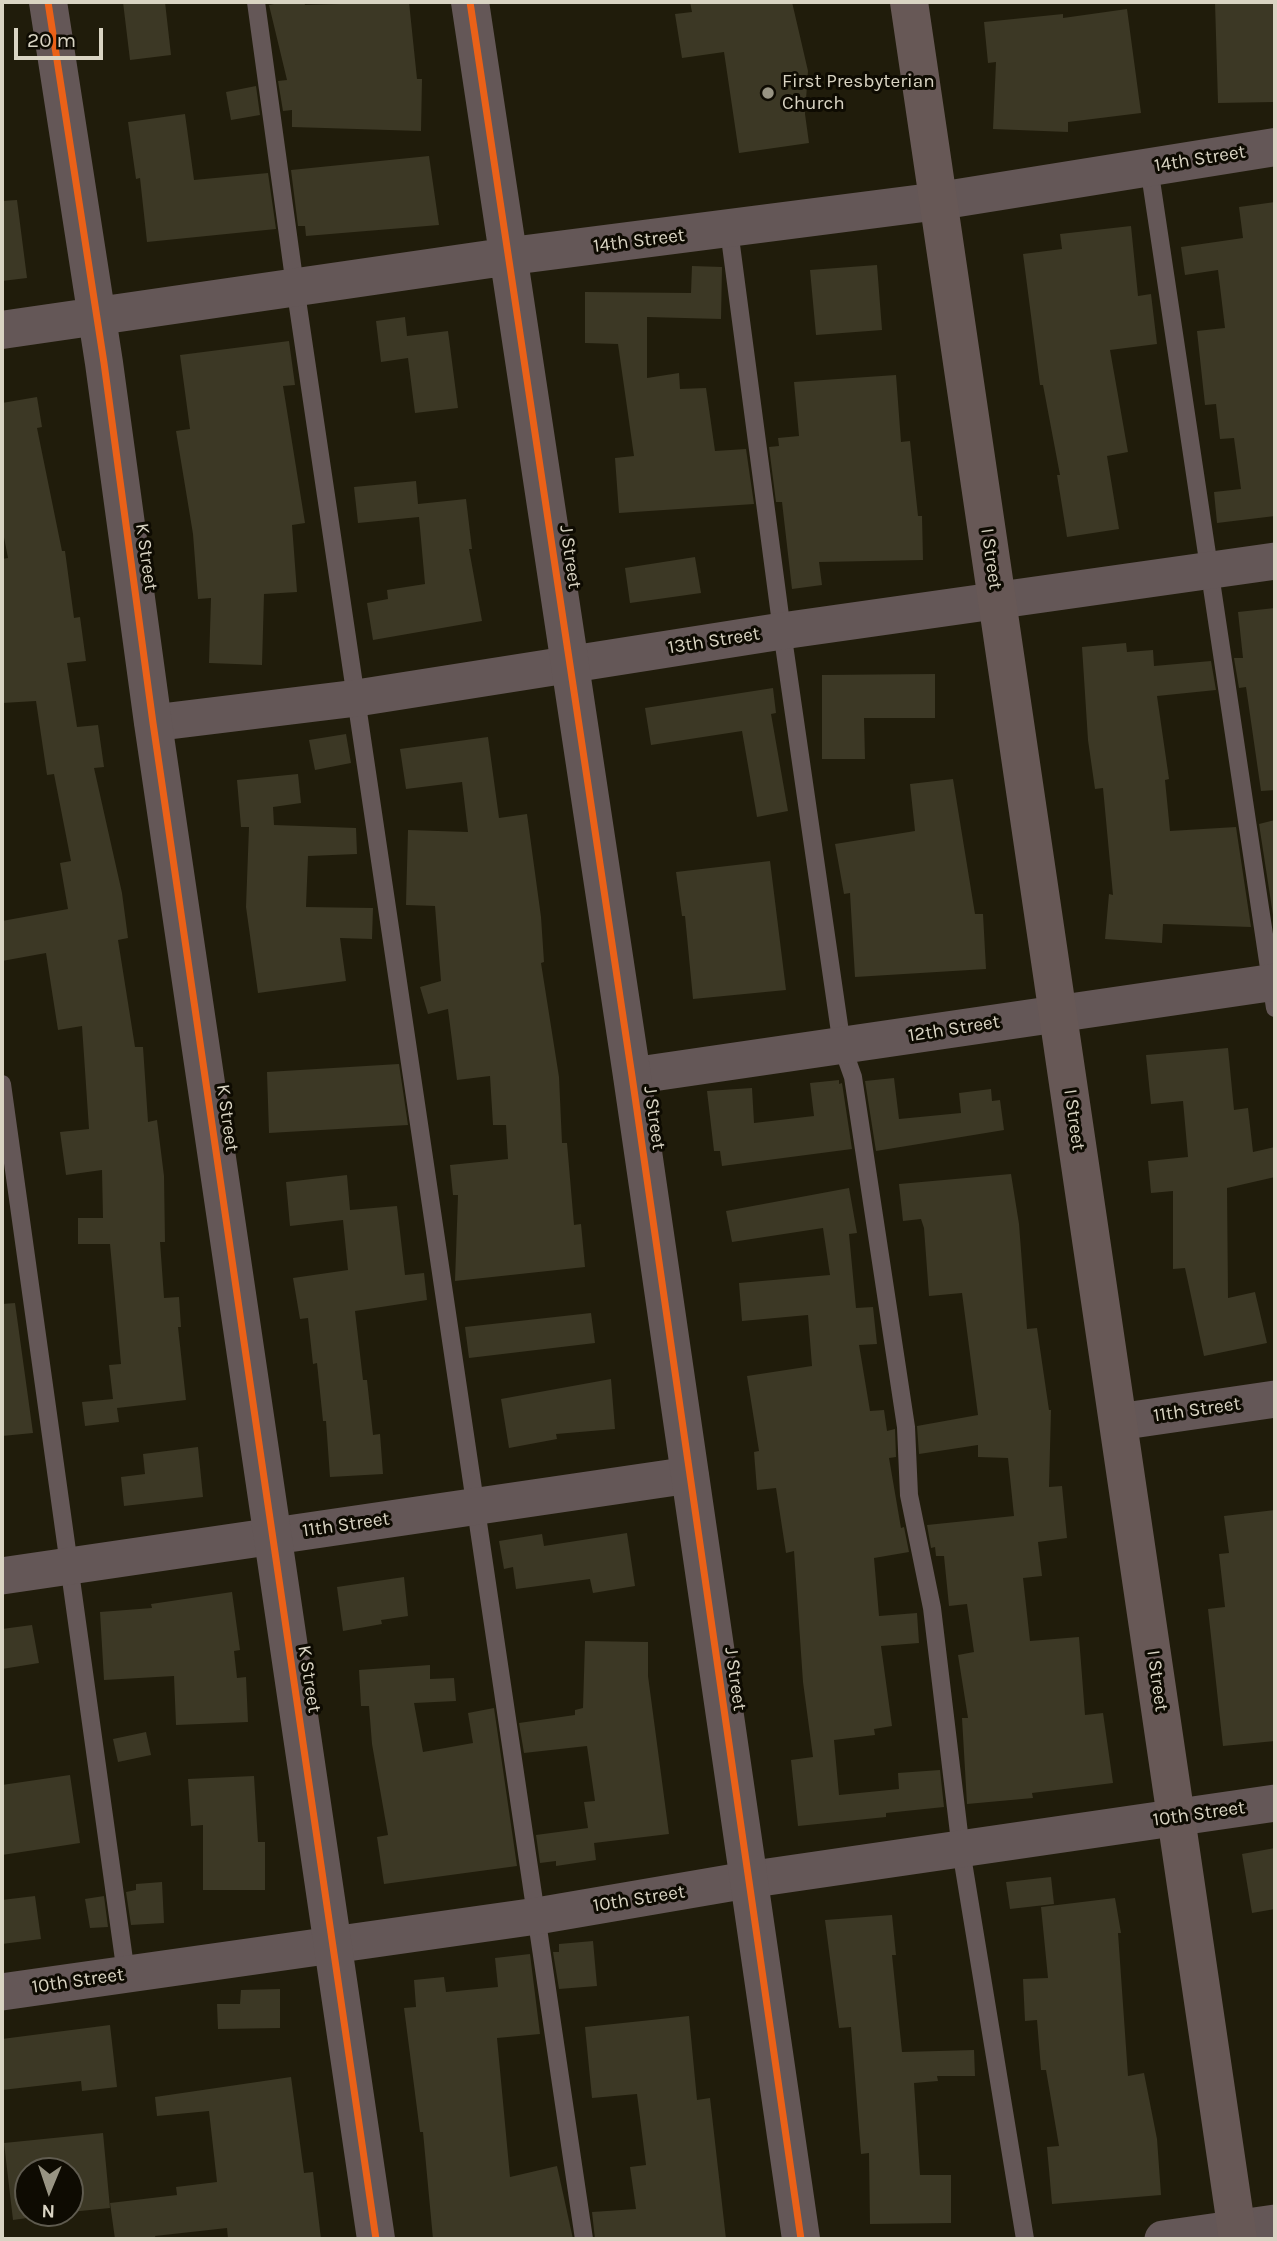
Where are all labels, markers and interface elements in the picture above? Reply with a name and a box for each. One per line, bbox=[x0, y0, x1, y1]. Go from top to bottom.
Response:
scale bar bbox=[18, 14, 107, 58]
text: 20 m bbox=[27, 28, 76, 52]
place label: First Presbyterian Church bbox=[782, 71, 935, 115]
marker: First Presbyterian Church bbox=[760, 85, 776, 101]
street label: 14th Street bbox=[1153, 141, 1247, 177]
street label: 14th Street bbox=[592, 224, 686, 258]
street label: K Street bbox=[130, 522, 162, 592]
street label: J Street bbox=[554, 524, 586, 590]
street label: I Street bbox=[975, 527, 1007, 591]
street label: 13th Street bbox=[666, 622, 762, 660]
street label: 12th Street bbox=[907, 1010, 1001, 1048]
street label: K Street bbox=[211, 1083, 243, 1153]
street label: J Street bbox=[638, 1085, 670, 1151]
street label: I Street bbox=[1058, 1088, 1090, 1152]
street label: 11th Street bbox=[1152, 1393, 1242, 1427]
street label: 11th Street bbox=[301, 1508, 391, 1542]
street label: K Street bbox=[292, 1644, 326, 1714]
street label: J Street bbox=[719, 1646, 751, 1712]
street label: I Street bbox=[1141, 1649, 1173, 1713]
street label: 10th Street bbox=[1151, 1796, 1247, 1832]
street label: 10th Street bbox=[591, 1880, 687, 1918]
street label: 10th Street bbox=[30, 1963, 126, 1999]
north arrow bbox=[14, 2157, 84, 2227]
text: N bbox=[41, 2200, 56, 2222]

